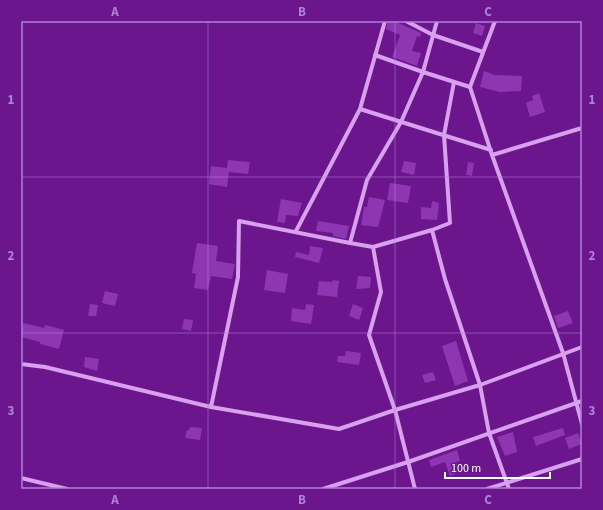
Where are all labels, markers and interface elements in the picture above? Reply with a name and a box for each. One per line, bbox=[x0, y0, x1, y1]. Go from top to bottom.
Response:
text: A bbox=[110, 3, 119, 21]
text: B bbox=[298, 3, 306, 21]
text: C bbox=[484, 3, 492, 21]
text: 1 bbox=[8, 91, 15, 109]
text: 1 bbox=[589, 91, 596, 109]
text: 2 bbox=[8, 247, 15, 265]
text: 2 bbox=[589, 247, 596, 265]
text: 3 bbox=[8, 402, 15, 420]
text: 3 bbox=[589, 402, 596, 420]
scale bar bbox=[445, 454, 550, 480]
text: 100 m bbox=[451, 460, 481, 477]
text: A bbox=[110, 491, 119, 509]
text: B bbox=[298, 491, 306, 509]
text: C bbox=[484, 491, 492, 509]

